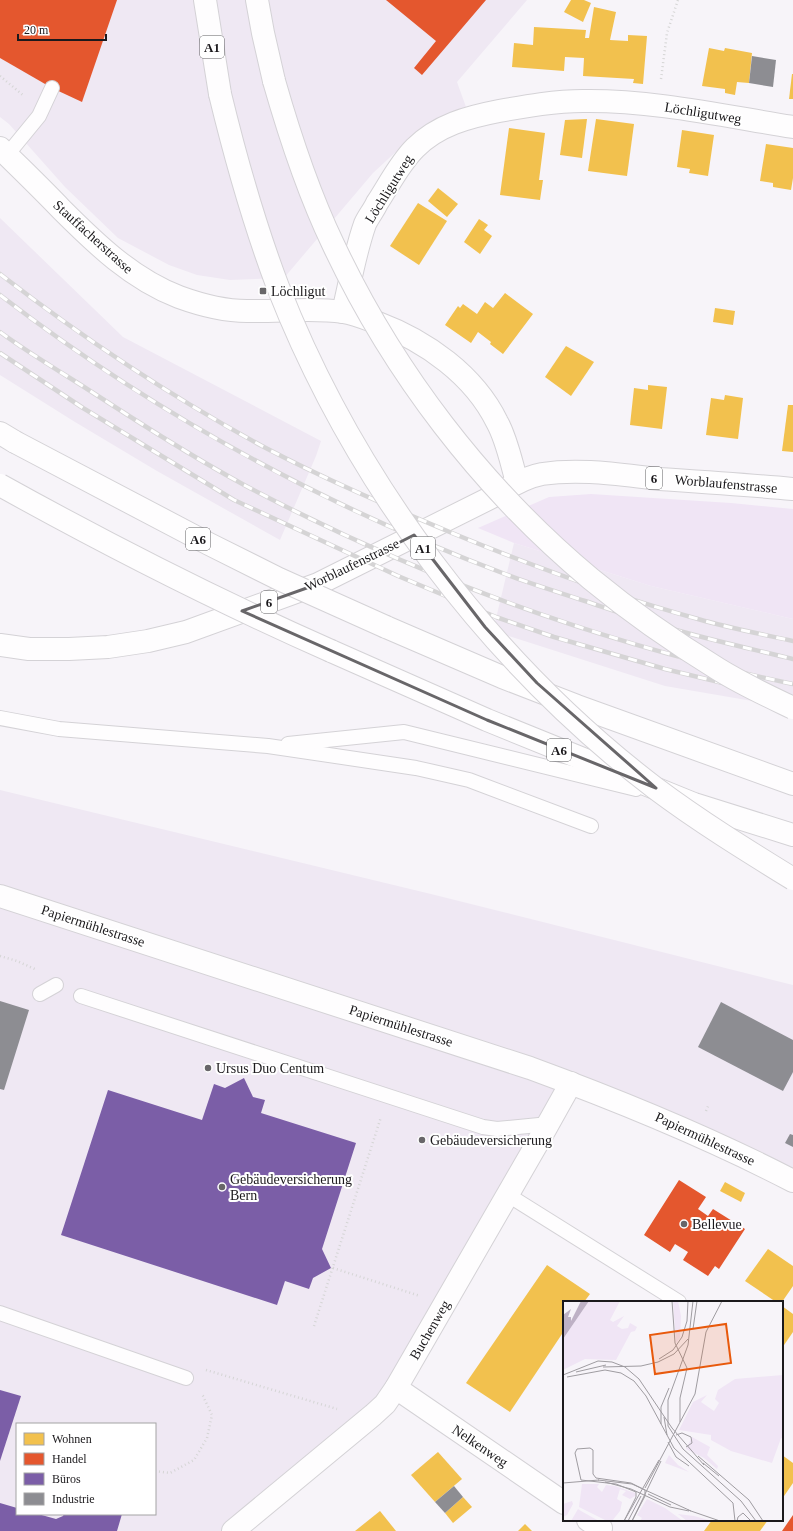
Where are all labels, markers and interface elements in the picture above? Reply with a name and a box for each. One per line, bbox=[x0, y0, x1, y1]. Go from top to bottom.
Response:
scale bar bbox=[18, 16, 106, 42]
text: 20 m bbox=[24, 23, 49, 37]
road number: A1 bbox=[200, 36, 224, 58]
street label: Löchligutweg bbox=[663, 100, 743, 126]
street label: Löchligutweg bbox=[362, 152, 416, 226]
street label: Stauffacherstrasse bbox=[50, 197, 136, 277]
place label: Löchligut bbox=[271, 284, 326, 299]
marker: Löchligut bbox=[258, 286, 268, 296]
road number: 6 bbox=[646, 467, 662, 489]
street label: Worblaufenstrasse bbox=[674, 472, 778, 496]
road number: A6 bbox=[186, 528, 210, 550]
street label: Worblaufenstrasse bbox=[302, 536, 402, 594]
road number: A1 bbox=[411, 537, 435, 559]
road number: 6 bbox=[261, 591, 277, 613]
road number: A6 bbox=[547, 739, 571, 761]
street label: Papiermühlestrasse bbox=[39, 902, 147, 950]
street label: Papiermühlestrasse bbox=[347, 1002, 455, 1050]
place label: Ursus Duo Centum bbox=[216, 1061, 324, 1076]
marker: Ursus Duo Centum bbox=[203, 1063, 213, 1073]
street label: Papiermühlestrasse bbox=[653, 1109, 757, 1169]
place label: Gebäudeversicherung bbox=[430, 1133, 552, 1148]
marker: Gebäudeversicherung bbox=[417, 1135, 427, 1145]
place label: Gebäudeversicherung Bern bbox=[230, 1172, 352, 1203]
marker: Gebäudeversicherung Bern bbox=[217, 1182, 227, 1192]
place label: Bellevue bbox=[692, 1217, 742, 1232]
marker: Bellevue bbox=[679, 1219, 689, 1229]
street label: Buchenweg bbox=[407, 1298, 453, 1362]
inset map bbox=[563, 1301, 783, 1521]
street label: Nelkenweg bbox=[449, 1422, 511, 1470]
legend bbox=[16, 1423, 156, 1515]
text: Wohnen bbox=[52, 1432, 92, 1446]
text: Handel bbox=[52, 1452, 87, 1466]
text: Büros bbox=[52, 1472, 81, 1486]
text: Industrie bbox=[52, 1492, 95, 1506]

